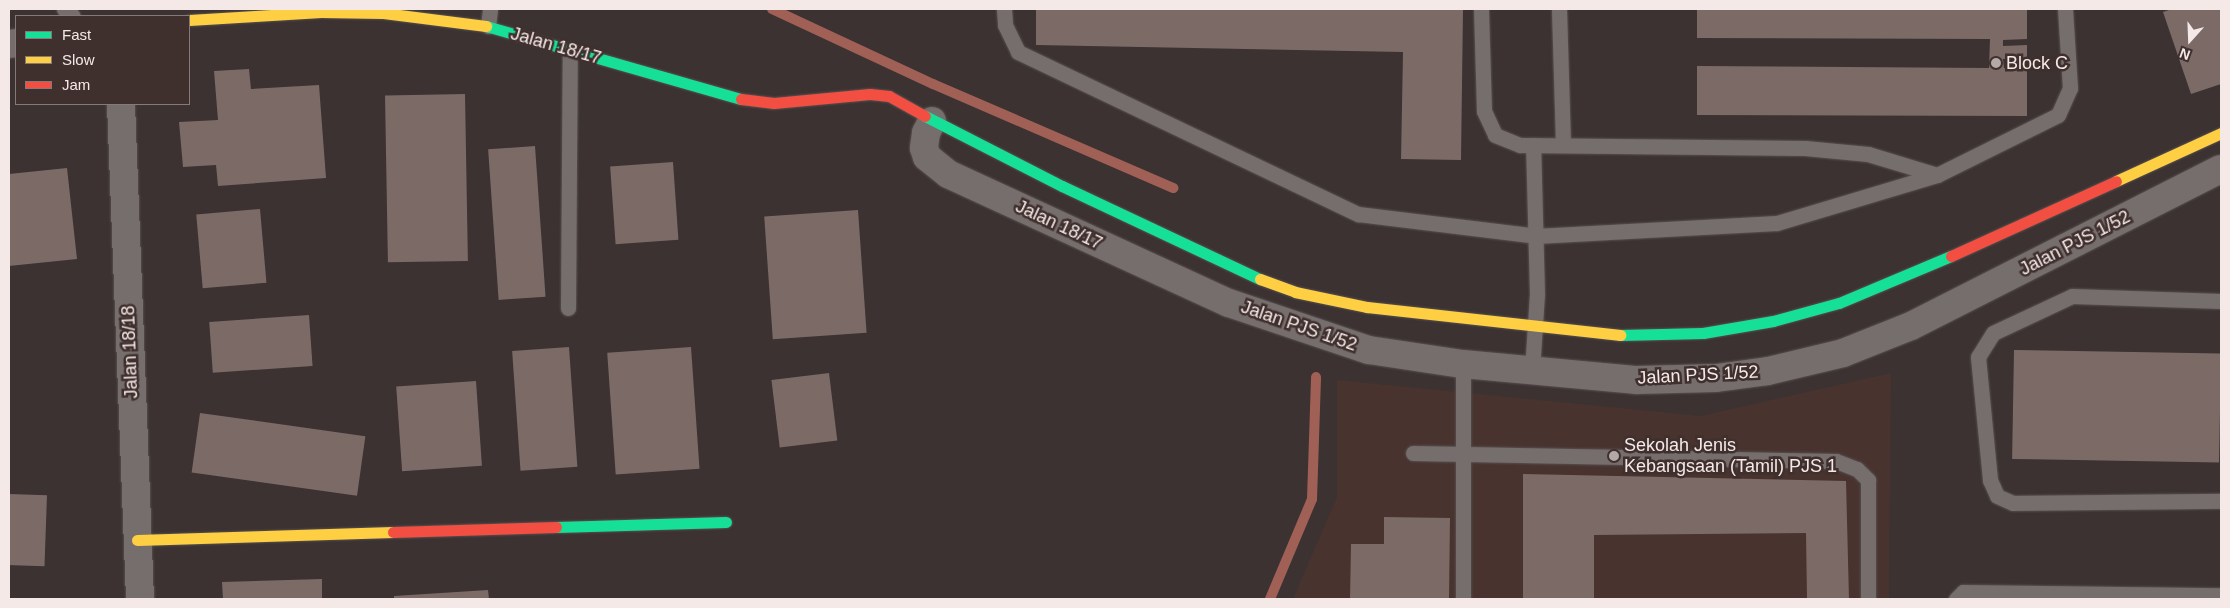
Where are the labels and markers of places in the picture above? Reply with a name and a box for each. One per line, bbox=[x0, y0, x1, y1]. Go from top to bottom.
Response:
place label: Block C bbox=[2006, 52, 2068, 74]
marker: Block C bbox=[1990, 57, 2002, 69]
place label: Sekolah Jenis Kebangsaan (Tamil) PJS 1 bbox=[1624, 435, 1837, 478]
marker: Sekolah Jenis Kebangsaan (Tamil) PJS 1 bbox=[1608, 450, 1620, 462]

